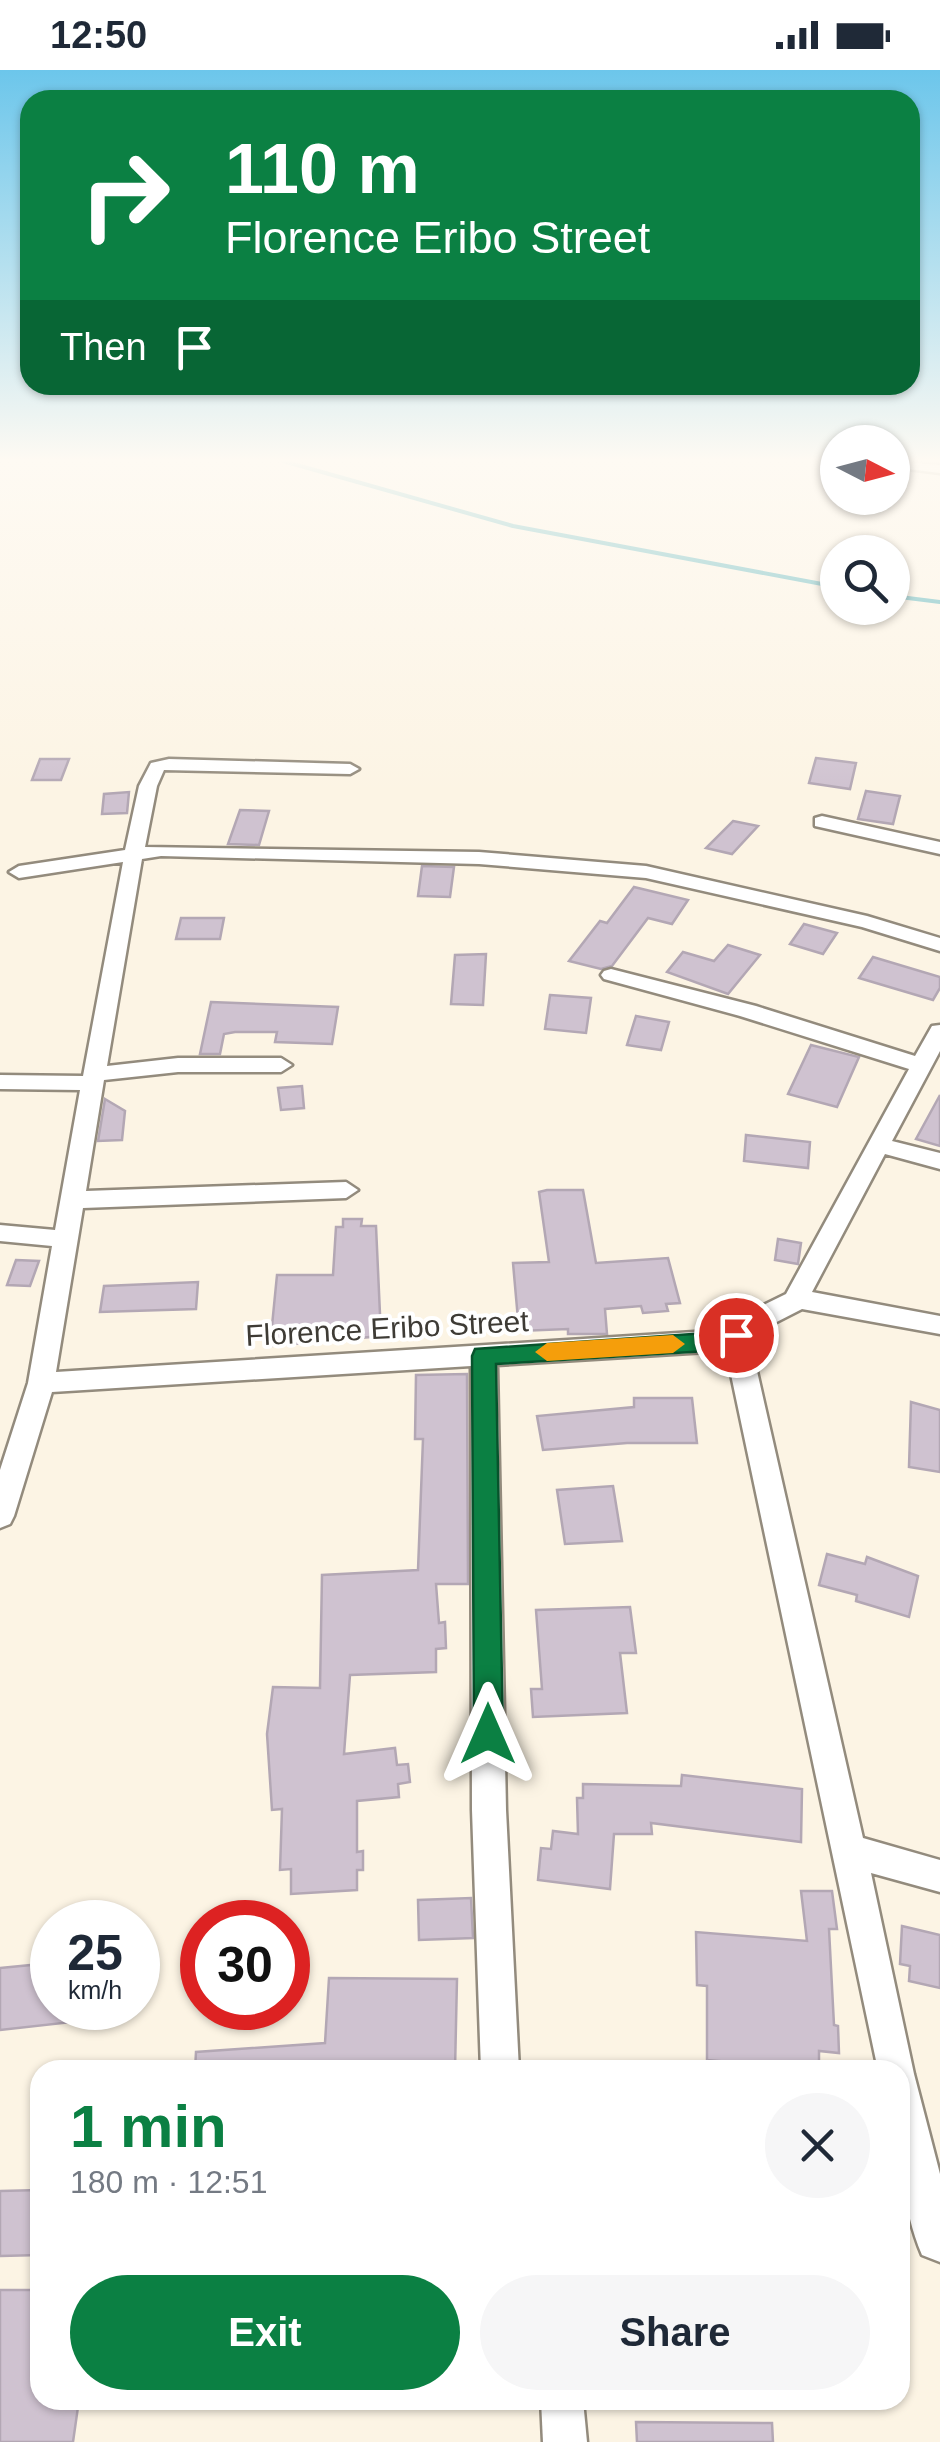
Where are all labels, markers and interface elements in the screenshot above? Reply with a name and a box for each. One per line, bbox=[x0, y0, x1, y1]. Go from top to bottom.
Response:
text: 12:50 bbox=[50, 14, 147, 56]
icon: right bbox=[60, 130, 190, 260]
text: 110 m bbox=[225, 130, 420, 208]
text: Florence Eribo Street bbox=[225, 212, 650, 263]
icon: arrive bbox=[167, 320, 222, 375]
text: Then bbox=[60, 326, 147, 368]
north arrow bbox=[820, 425, 910, 515]
map controls bbox=[820, 425, 910, 625]
button: search bbox=[820, 535, 910, 625]
pin bbox=[694, 1293, 779, 1378]
street label: Florence Eribo Street bbox=[245, 1304, 530, 1352]
icon: arrive bbox=[709, 1308, 764, 1363]
position arrow bbox=[436, 1682, 540, 1786]
speed limit sign: 30 bbox=[180, 1900, 310, 2030]
text: 25 bbox=[67, 1925, 123, 1981]
text: km/h bbox=[68, 1976, 122, 2004]
text: 1 min bbox=[70, 2093, 227, 2160]
button: close bbox=[765, 2093, 870, 2198]
text: 180 m · 12:51 bbox=[70, 2164, 267, 2200]
button: Exit bbox=[70, 2275, 460, 2390]
button: Share bbox=[480, 2275, 870, 2390]

